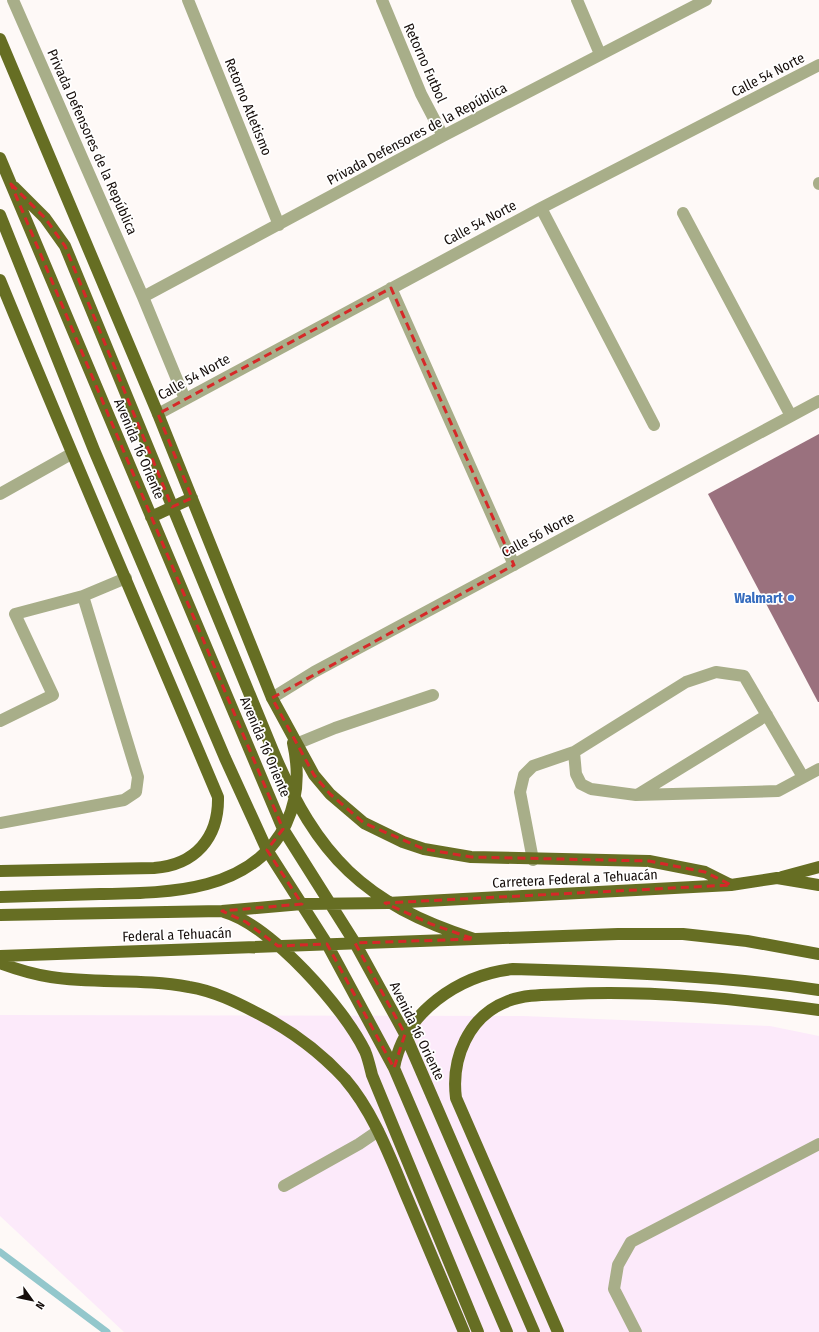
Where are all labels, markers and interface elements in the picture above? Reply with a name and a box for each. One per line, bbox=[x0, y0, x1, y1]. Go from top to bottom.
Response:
street label: Retorno Futbol bbox=[400, 21, 450, 106]
street label: Privada Defensores de la República bbox=[43, 47, 141, 238]
street label: Calle 54 Norte bbox=[729, 49, 807, 101]
street label: Retorno Atletismo bbox=[221, 56, 275, 158]
street label: Privada Defensores de la República bbox=[324, 79, 510, 189]
street label: Calle 54 Norte bbox=[441, 197, 519, 249]
street label: Calle 54 Norte bbox=[155, 350, 233, 404]
street label: Avenida 16 Oriente bbox=[110, 396, 168, 502]
street label: Calle 56 Norte bbox=[499, 509, 577, 561]
place label: Walmart bbox=[734, 590, 784, 607]
marker: Walmart bbox=[786, 593, 796, 603]
street label: Avenida 16 Oriente bbox=[236, 694, 294, 800]
street label: Carretera Federal a Tehuacán bbox=[492, 866, 658, 892]
street label: Federal a Tehuacán bbox=[122, 925, 232, 945]
street label: Avenida 16 Oriente bbox=[386, 979, 448, 1083]
north arrow bbox=[12, 1280, 52, 1320]
text: N bbox=[33, 1299, 47, 1311]

